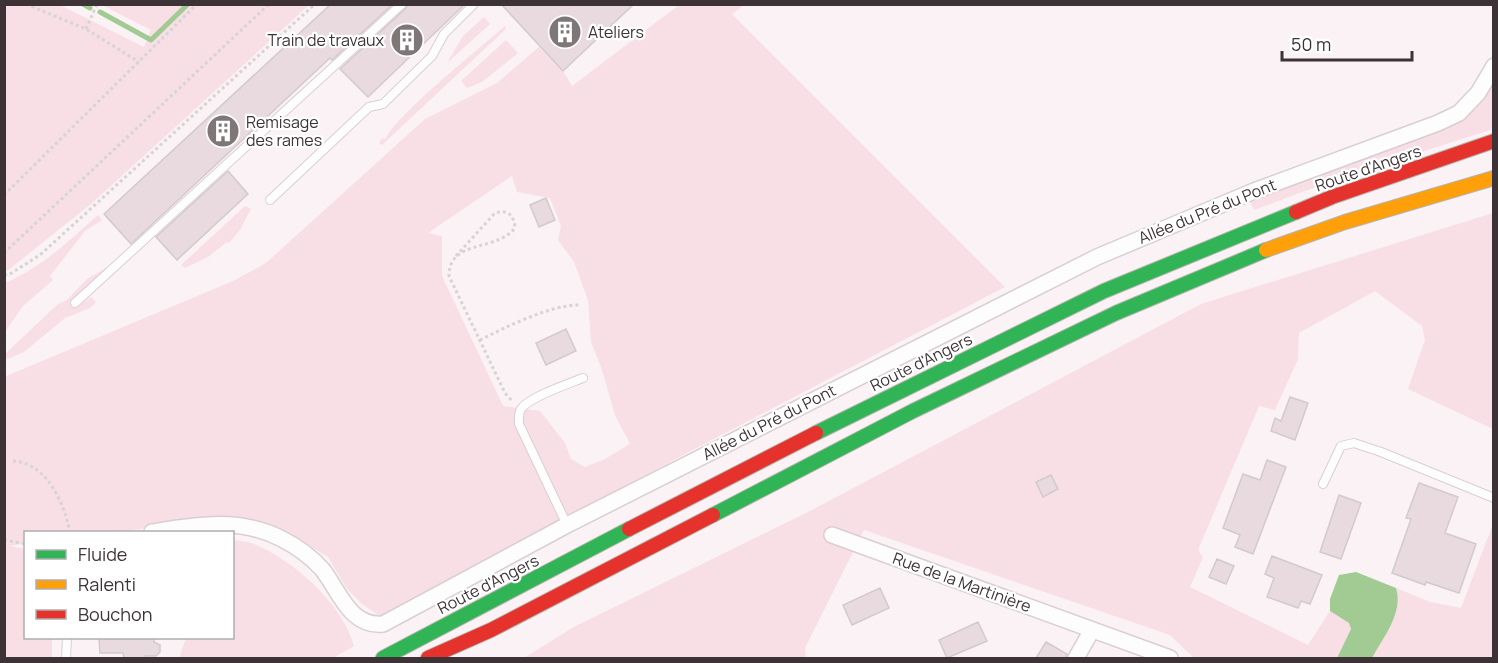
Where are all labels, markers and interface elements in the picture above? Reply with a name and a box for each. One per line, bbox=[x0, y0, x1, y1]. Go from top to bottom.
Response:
building icon: Ateliers bbox=[547, 14, 583, 50]
place label: Ateliers bbox=[588, 21, 644, 43]
building icon: Train de travaux bbox=[389, 22, 425, 58]
scale bar bbox=[1282, 24, 1412, 62]
place label: Train de travaux bbox=[268, 29, 385, 51]
text: 50 m bbox=[1291, 32, 1331, 56]
place label: Remisage des rames bbox=[246, 111, 322, 151]
building icon: Remisage des rames bbox=[205, 113, 241, 149]
street label: Route d'Angers bbox=[1312, 140, 1424, 196]
street label: Allée du Pré du Pont bbox=[1135, 173, 1279, 249]
street label: Route d'Angers bbox=[866, 328, 976, 396]
street label: Allée du Pré du Pont bbox=[699, 379, 839, 465]
legend bbox=[24, 531, 234, 639]
text: Fluide bbox=[78, 542, 127, 566]
street label: Rue de la Martinière bbox=[890, 547, 1034, 617]
street label: Route d'Angers bbox=[434, 549, 542, 619]
text: Ralenti bbox=[78, 572, 136, 596]
text: Bouchon bbox=[78, 602, 152, 626]

